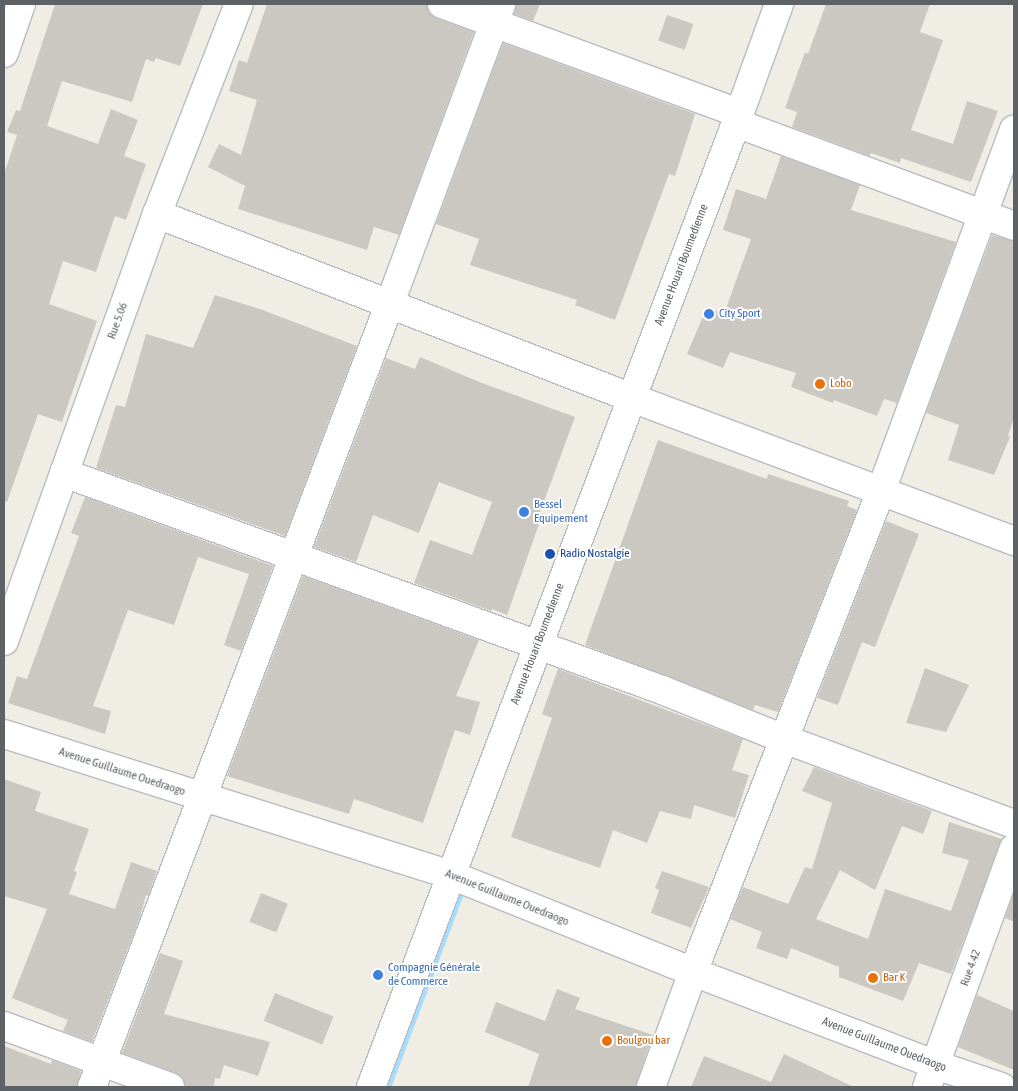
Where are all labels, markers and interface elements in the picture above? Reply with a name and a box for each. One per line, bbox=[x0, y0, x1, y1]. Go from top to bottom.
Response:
street label: Avenue Houari Boumedienne bbox=[652, 202, 712, 328]
street label: Rue 5.06 bbox=[105, 301, 131, 341]
place label: City Sport bbox=[719, 307, 760, 321]
marker: City Sport bbox=[703, 308, 715, 320]
place label: Lobo bbox=[830, 377, 852, 391]
marker: Lobo bbox=[814, 378, 826, 390]
place label: Bessel Equipement bbox=[534, 498, 588, 526]
marker: Bessel Equipement bbox=[518, 506, 530, 518]
place label: Radio Nostalgie bbox=[560, 547, 630, 561]
marker: Radio Nostalgie bbox=[544, 548, 556, 560]
street label: Avenue Houari Boumedienne bbox=[508, 581, 568, 707]
street label: Avenue Guillaume Ouedraogo bbox=[57, 745, 187, 799]
street label: Avenue Guillaume Ouedraogo bbox=[443, 867, 571, 929]
street label: Rue 4.42 bbox=[958, 948, 984, 988]
place label: Compagnie Générale de Commerce bbox=[388, 961, 480, 989]
marker: Compagnie Générale de Commerce bbox=[372, 969, 384, 981]
place label: Bar K bbox=[883, 971, 905, 985]
marker: Bar K bbox=[867, 972, 879, 984]
street label: Avenue Guillaume Ouedraogo bbox=[820, 1015, 948, 1075]
place label: Boulgou bar bbox=[617, 1034, 670, 1048]
marker: Boulgou bar bbox=[601, 1035, 613, 1047]

